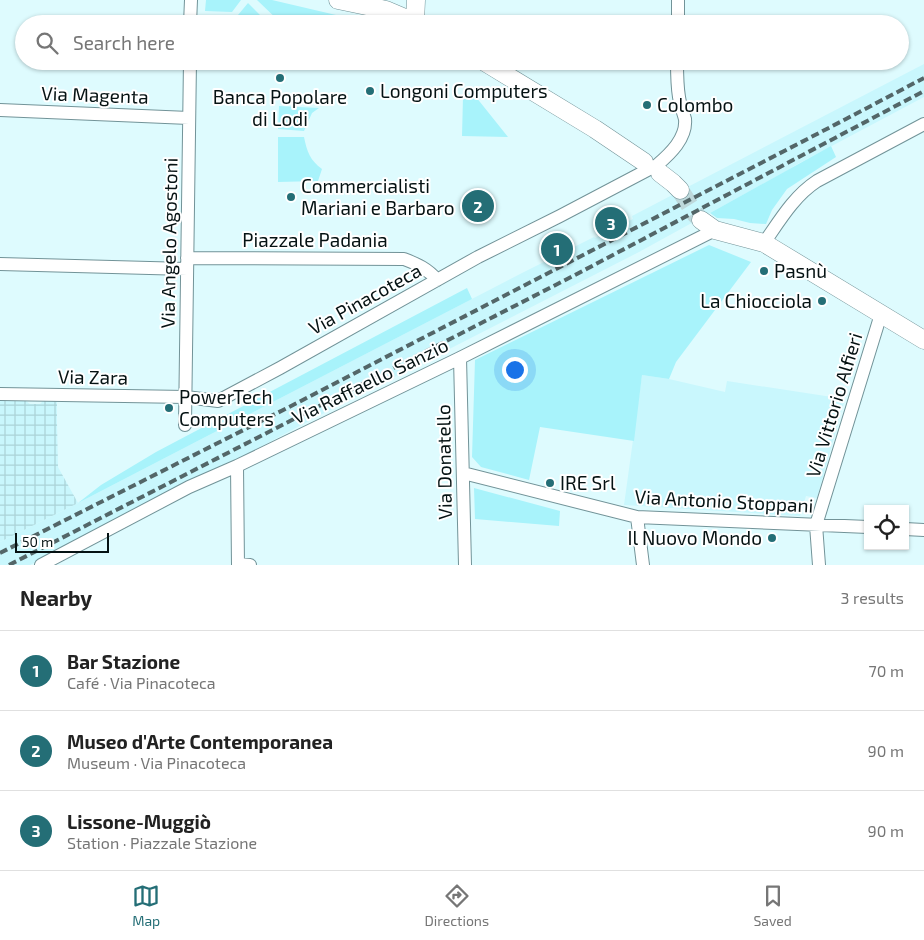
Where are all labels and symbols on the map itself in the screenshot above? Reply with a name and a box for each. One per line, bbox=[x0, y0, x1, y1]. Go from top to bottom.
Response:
marker: Banca Popolare di Lodi bbox=[274, 72, 286, 84]
place label: Longoni Computers bbox=[380, 79, 548, 102]
street label: Via Magenta bbox=[41, 81, 149, 108]
place label: Banca Popolare di Lodi bbox=[213, 85, 347, 130]
marker: Longoni Computers bbox=[364, 85, 376, 97]
place label: Colombo bbox=[657, 93, 733, 116]
marker: Colombo bbox=[641, 99, 653, 111]
street label: Via Angelo Agostoni bbox=[156, 157, 181, 329]
place label: Commercialisti Mariani e Barbaro bbox=[301, 174, 455, 219]
pin: 2 bbox=[462, 187, 494, 225]
marker: Commercialisti Mariani e Barbaro bbox=[285, 191, 297, 203]
pin: 3 bbox=[595, 204, 627, 242]
street label: Piazzale Padania bbox=[242, 228, 388, 251]
pin: 1 bbox=[541, 230, 573, 268]
street label: Via Pinacoteca bbox=[304, 258, 425, 339]
place label: Pasnù bbox=[774, 259, 827, 282]
marker: Pasnù bbox=[758, 265, 770, 277]
place label: La Chiocciola bbox=[700, 289, 812, 312]
marker: La Chiocciola bbox=[816, 295, 828, 307]
street label: Via Vittorio Alfieri bbox=[801, 330, 867, 480]
street label: Via Raffaello Sanzio bbox=[288, 333, 452, 428]
your location bbox=[502, 357, 528, 383]
street label: Via Zara bbox=[58, 364, 128, 389]
place label: PowerTech Computers bbox=[179, 385, 274, 430]
marker: PowerTech Computers bbox=[163, 402, 175, 414]
street label: Via Donatello bbox=[431, 404, 456, 520]
place label: IRE Srl bbox=[560, 471, 616, 494]
marker: IRE Srl bbox=[544, 477, 556, 489]
street label: Via Antonio Stoppani bbox=[634, 484, 814, 517]
place label: Il Nuovo Mondo bbox=[628, 526, 762, 549]
scale bar bbox=[15, 530, 109, 553]
marker: Il Nuovo Mondo bbox=[766, 532, 778, 544]

